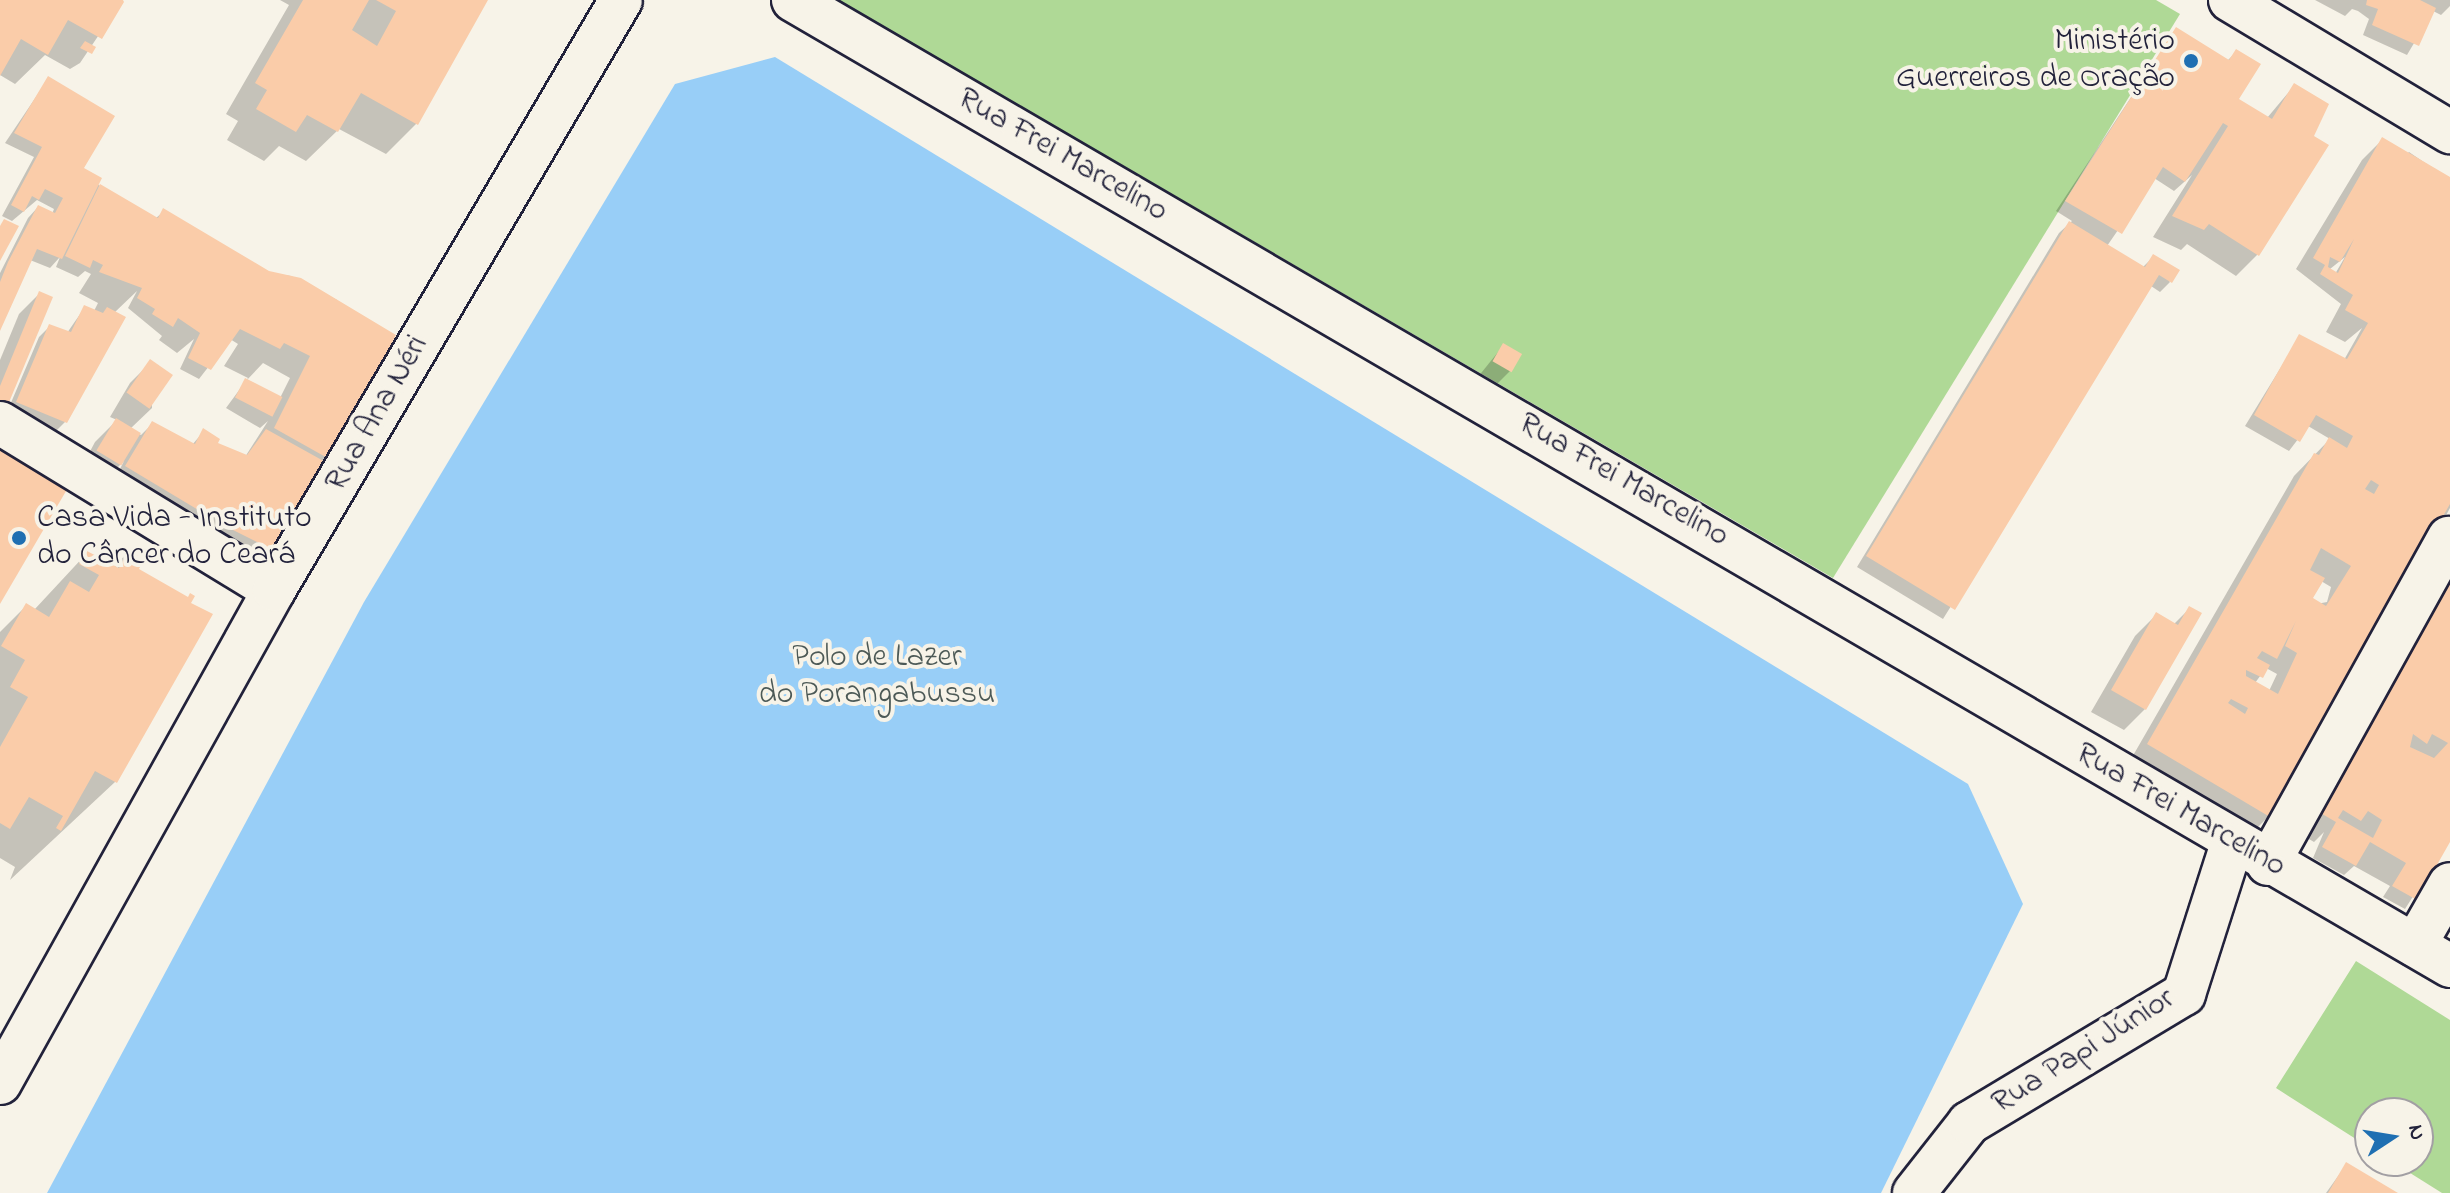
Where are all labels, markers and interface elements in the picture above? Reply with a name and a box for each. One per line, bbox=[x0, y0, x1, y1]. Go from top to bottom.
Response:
place label: Ministério Guerreiros de Oração bbox=[1896, 24, 2175, 99]
marker: Ministério Guerreiros de Oração bbox=[2182, 52, 2200, 70]
street label: Rua Frei Marcelino bbox=[950, 80, 1174, 232]
street label: Rua Ana Néri bbox=[318, 329, 438, 499]
street label: Rua Frei Marcelino bbox=[1511, 405, 1735, 557]
place label: Casa Vida - Instituto do Câncer do Ceará bbox=[37, 501, 312, 576]
marker: Casa Vida - Instituto do Câncer do Ceará bbox=[8, 527, 30, 549]
park label: Polo de Lazer do Porangabussu bbox=[759, 640, 995, 715]
street label: Rua Frei Marcelino bbox=[2068, 735, 2292, 887]
street label: Rua Papi Júnior bbox=[1986, 981, 2182, 1123]
north arrow bbox=[2354, 1097, 2434, 1177]
text: N bbox=[2398, 1122, 2433, 1143]

